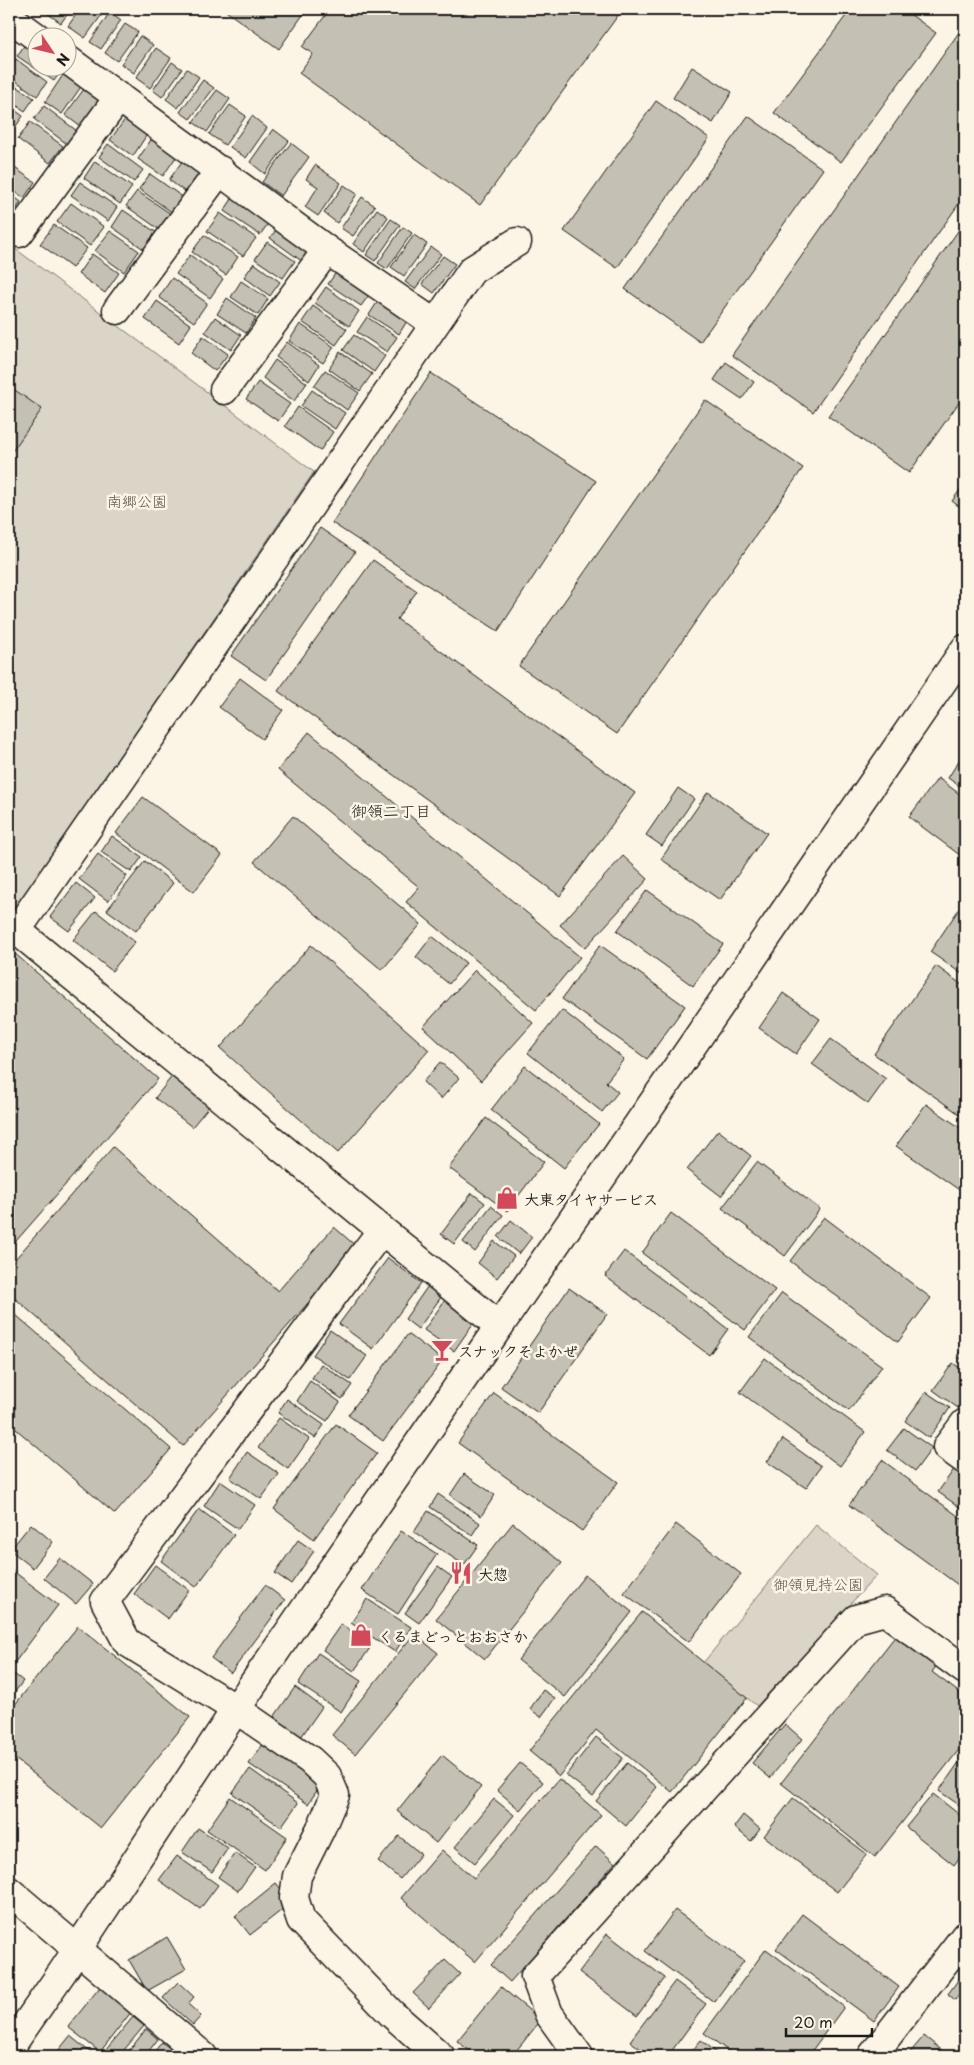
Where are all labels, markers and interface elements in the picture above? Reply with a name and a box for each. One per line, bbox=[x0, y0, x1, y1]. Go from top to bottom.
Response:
north arrow bbox=[28, 28, 78, 78]
text: N bbox=[51, 49, 75, 70]
park label: 南郷公園 bbox=[107, 489, 167, 512]
district label: 御領二丁目 bbox=[351, 798, 431, 822]
shop icon: 大東タイヤサービス bbox=[494, 1185, 520, 1211]
place label: 大東タイヤサービス bbox=[524, 1187, 658, 1210]
bar icon: スナックそよかぜ bbox=[429, 1337, 455, 1363]
place label: スナックそよかぜ bbox=[458, 1339, 578, 1362]
restaurant icon: 大惣 bbox=[448, 1560, 474, 1586]
place label: 大惣 bbox=[478, 1562, 508, 1585]
park label: 御領見持公園 bbox=[773, 1572, 863, 1595]
shop icon: くるまどっとおおさか bbox=[348, 1622, 374, 1648]
place label: くるまどっとおおさか bbox=[378, 1624, 528, 1647]
scale bar bbox=[786, 2005, 873, 2037]
text: 20 m bbox=[794, 2010, 833, 2033]

